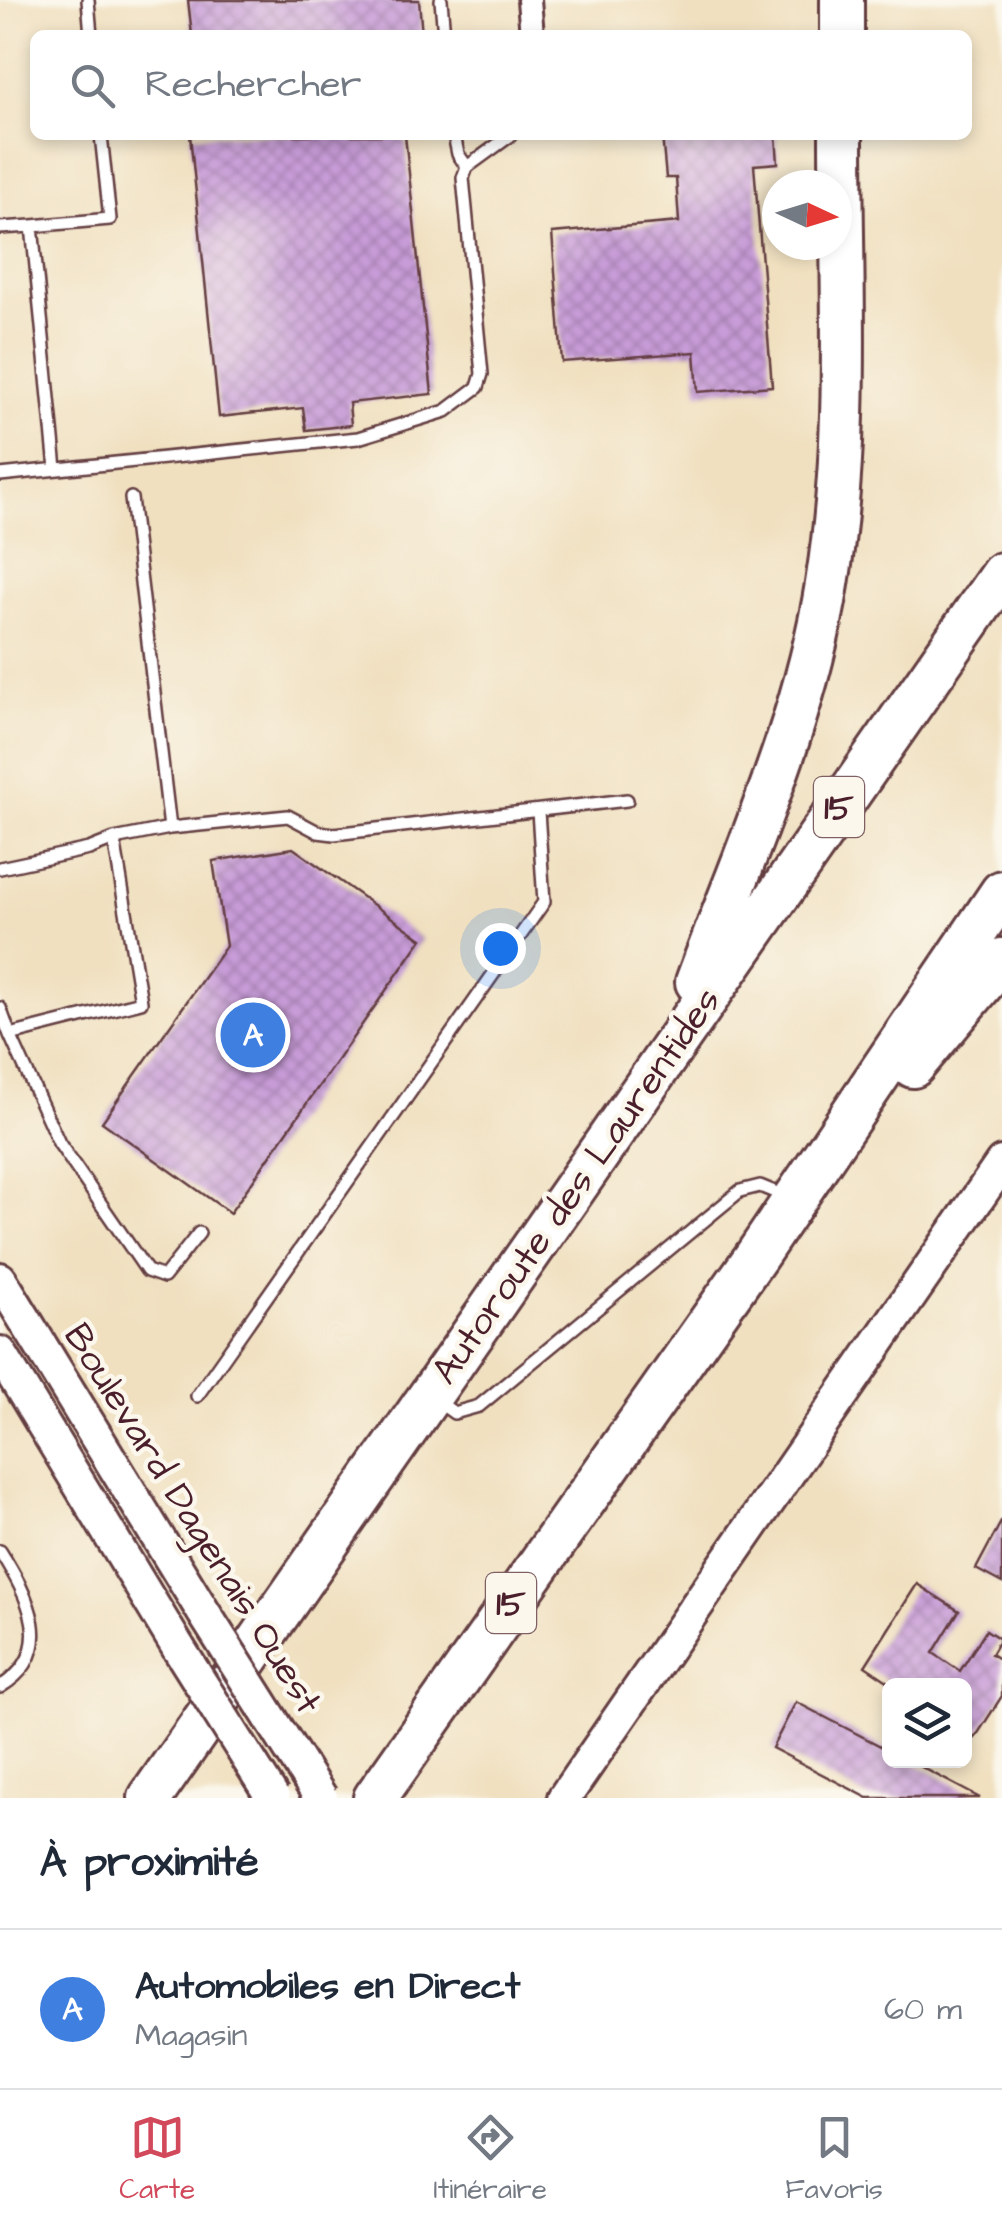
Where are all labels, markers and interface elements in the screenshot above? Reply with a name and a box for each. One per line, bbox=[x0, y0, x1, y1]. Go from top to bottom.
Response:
search box bbox=[30, 30, 972, 140]
icon: search bbox=[65, 58, 120, 113]
text: Rechercher bbox=[145, 59, 361, 111]
north arrow bbox=[762, 170, 852, 260]
road number: 15 bbox=[814, 777, 864, 837]
your location bbox=[475, 923, 526, 974]
street label: Autoroute des Laurentides bbox=[420, 977, 734, 1395]
pin: A bbox=[220, 998, 286, 1072]
street label: Boulevard Dagenais Ouest bbox=[51, 1314, 334, 1724]
road number: 15 bbox=[486, 1573, 536, 1633]
map controls bbox=[882, 1678, 972, 1768]
button: layers bbox=[882, 1678, 972, 1768]
text: À proximité bbox=[40, 1834, 259, 1892]
text: Automobiles en Direct bbox=[135, 1961, 520, 2013]
text: A bbox=[62, 1987, 83, 2032]
text: 60 m bbox=[884, 1987, 962, 2032]
text: Magasin bbox=[135, 2013, 247, 2058]
tab: Carte bbox=[119, 2110, 195, 2209]
tab: Itinéraire bbox=[433, 2110, 547, 2209]
tab: Favoris bbox=[785, 2110, 883, 2209]

